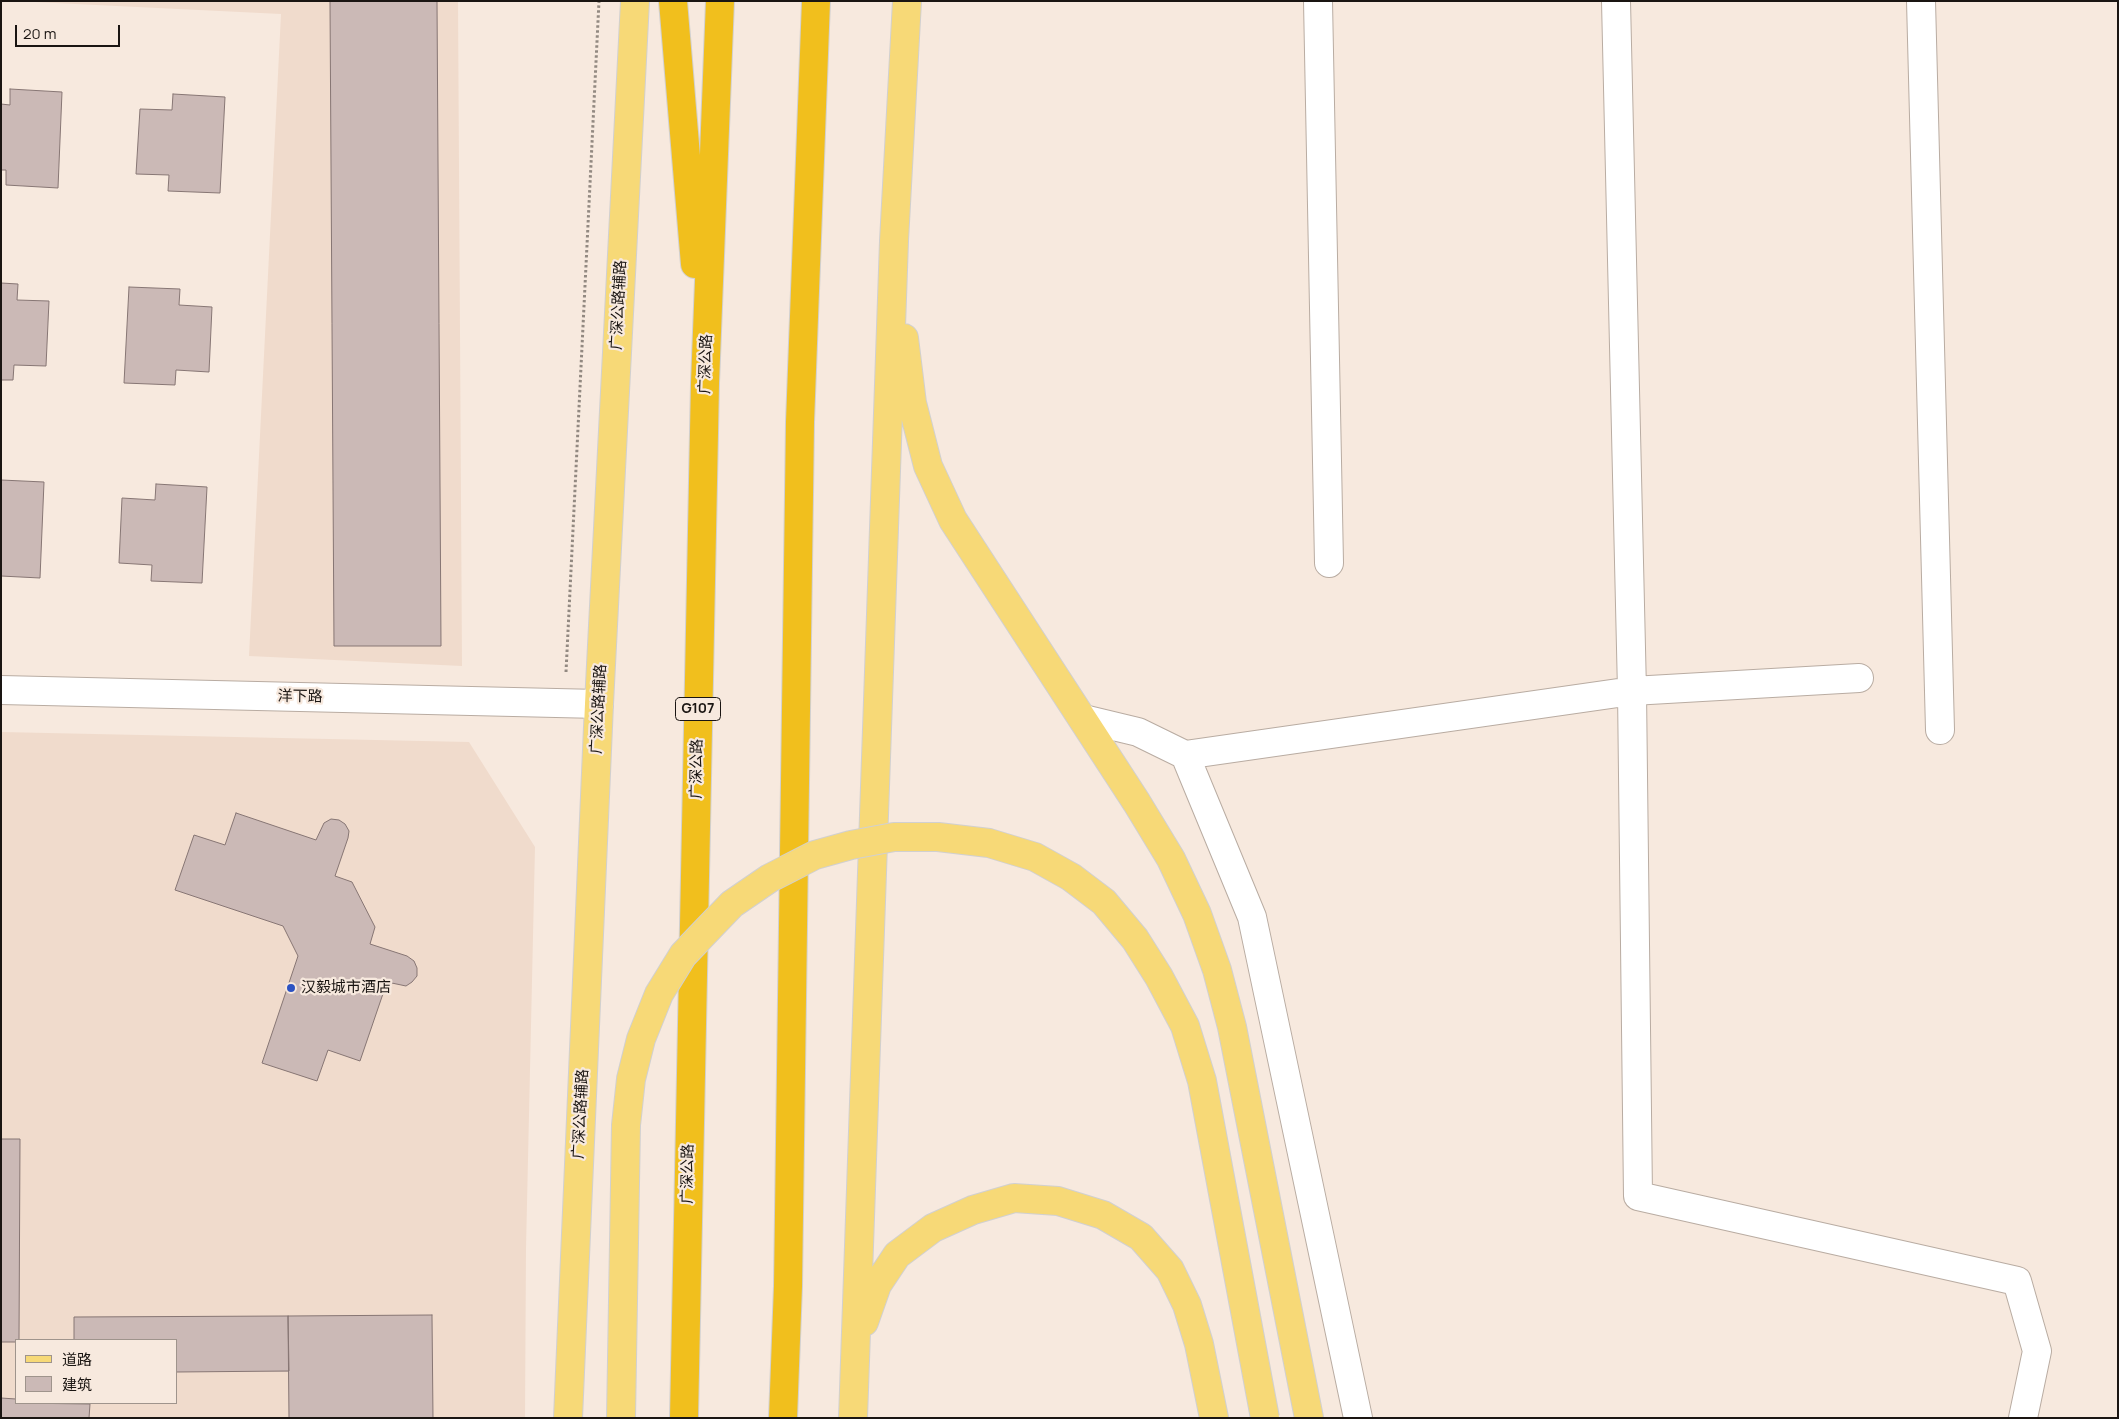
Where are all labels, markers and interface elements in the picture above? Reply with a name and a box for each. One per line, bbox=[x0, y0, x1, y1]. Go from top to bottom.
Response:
scale bar bbox=[18, 15, 122, 47]
text: 20 m bbox=[23, 23, 56, 44]
street label: 广深公路辅路 bbox=[608, 260, 630, 350]
street label: 广深公路 bbox=[696, 334, 716, 394]
street label: 广深公路辅路 bbox=[588, 664, 610, 754]
street label: 洋下路 bbox=[277, 688, 323, 706]
road number: G107 bbox=[676, 698, 720, 721]
street label: 广深公路 bbox=[687, 739, 707, 799]
place label: 汉毅城市酒店 bbox=[301, 979, 391, 997]
marker: 汉毅城市酒店 bbox=[285, 982, 297, 994]
street label: 广深公路辅路 bbox=[570, 1069, 592, 1159]
street label: 广深公路 bbox=[678, 1144, 698, 1204]
legend bbox=[15, 1339, 178, 1404]
text: 道路 bbox=[62, 1349, 92, 1370]
text: 建筑 bbox=[62, 1374, 92, 1395]

